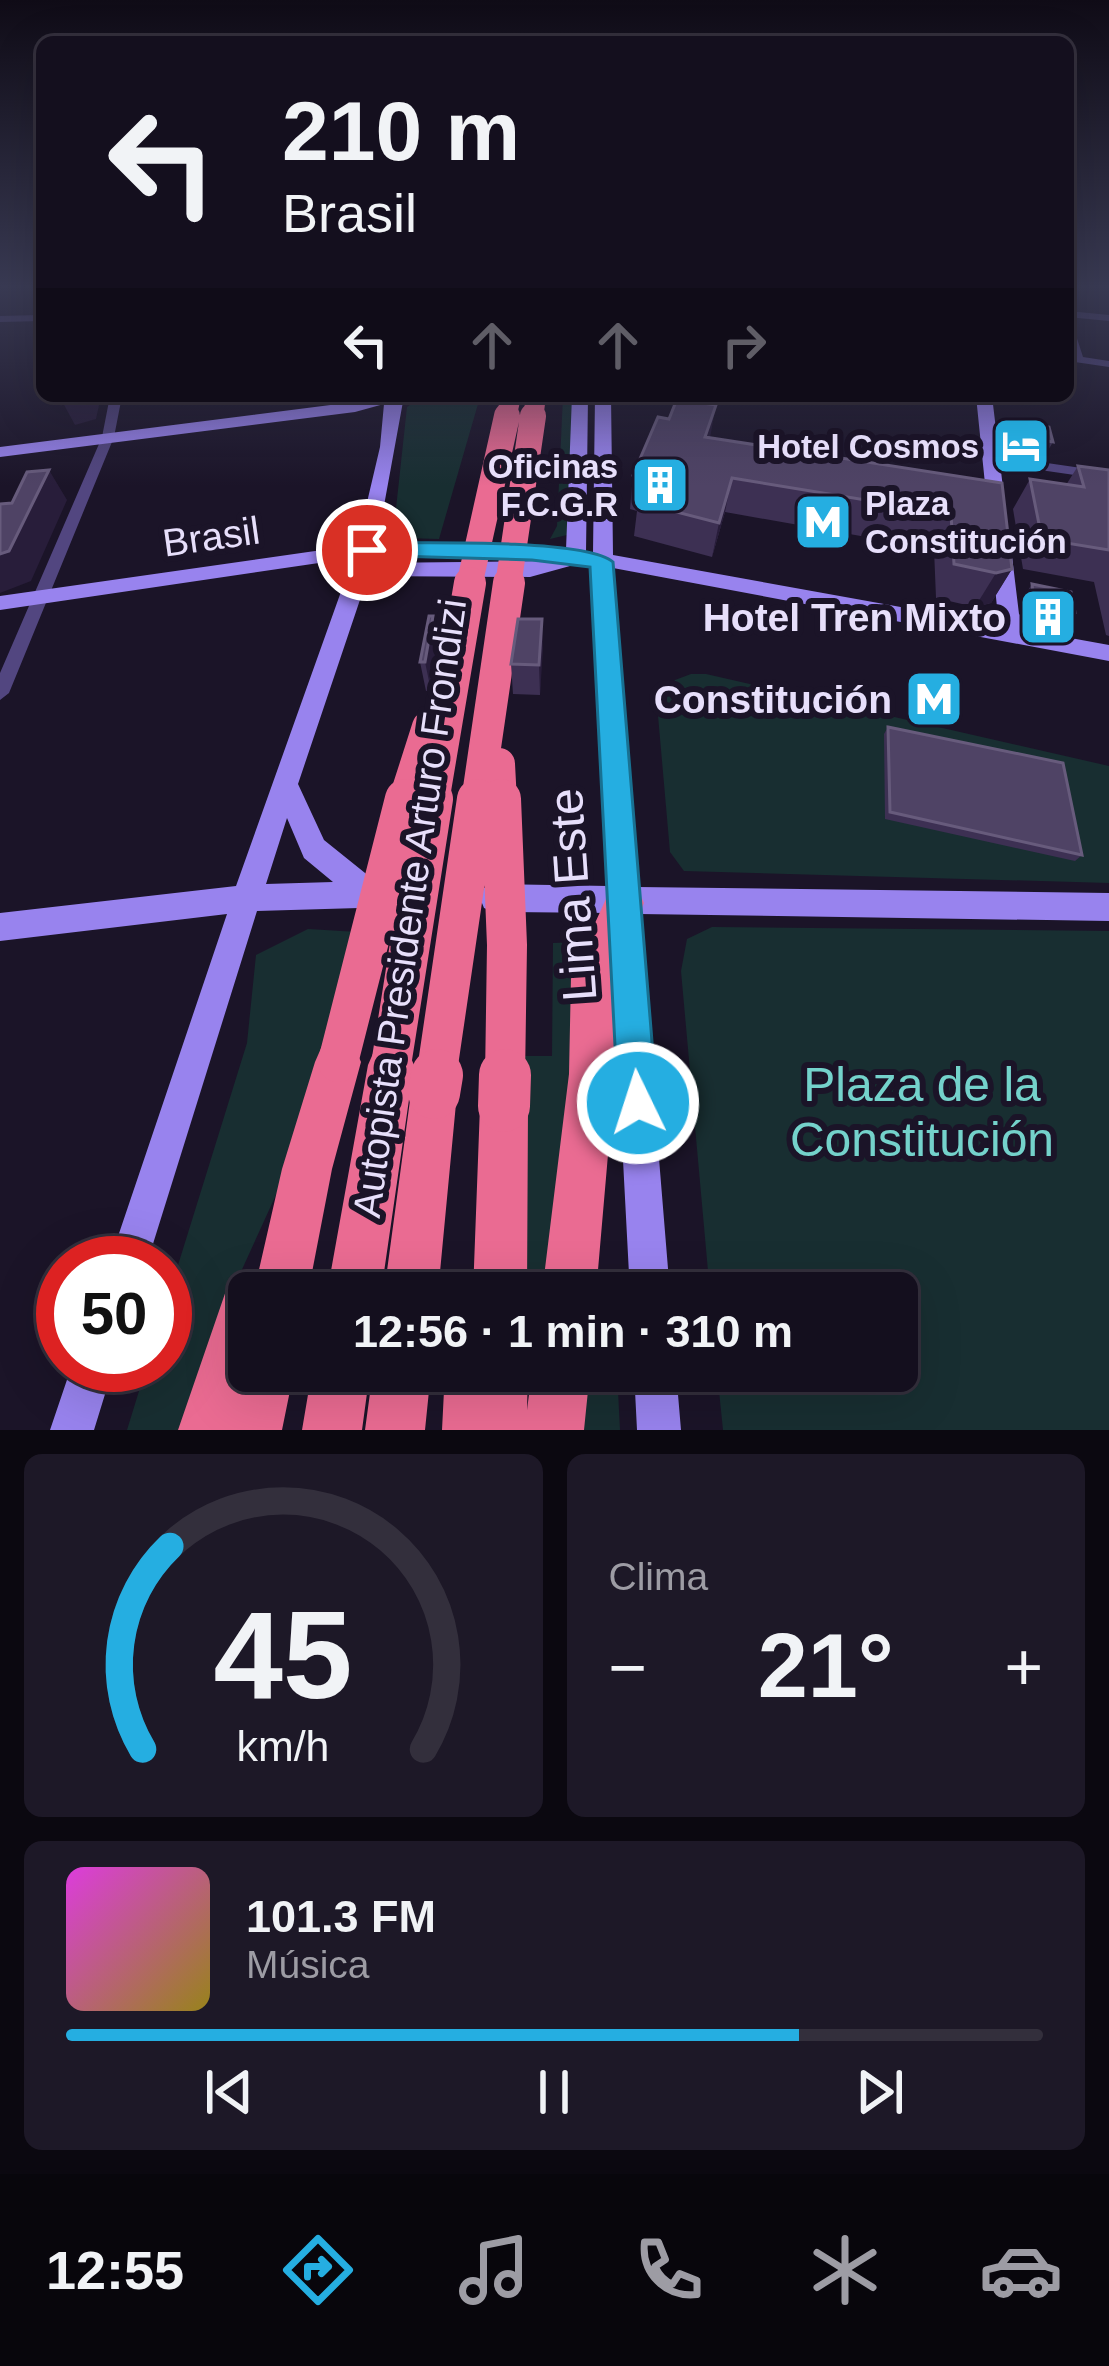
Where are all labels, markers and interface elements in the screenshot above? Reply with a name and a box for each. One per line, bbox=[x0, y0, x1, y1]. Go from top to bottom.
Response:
icon: left bbox=[84, 84, 240, 240]
text: 210 m bbox=[282, 84, 520, 178]
text: Brasil bbox=[282, 183, 417, 243]
icon: left bbox=[333, 312, 399, 378]
icon: ahead bbox=[459, 312, 525, 378]
icon: ahead bbox=[585, 312, 651, 378]
icon: right bbox=[711, 312, 777, 378]
hotel icon: Hotel Cosmos bbox=[990, 415, 1052, 477]
place label: Hotel Cosmos bbox=[757, 428, 979, 465]
place label: Oficinas F.C.G.R bbox=[488, 448, 618, 523]
building icon: Oficinas F.C.G.R bbox=[629, 454, 691, 516]
place label: Plaza Constitución bbox=[865, 485, 1067, 560]
metro station icon: Plaza Constitución bbox=[792, 491, 854, 553]
pin bbox=[316, 499, 418, 601]
street label: Brasil bbox=[160, 508, 262, 565]
icon: arrive bbox=[334, 517, 400, 583]
building icon: Hotel Tren Mixto bbox=[1017, 586, 1079, 648]
street label: Autopista Presidente Arturo Frondizi bbox=[345, 596, 474, 1220]
place label: Hotel Tren Mixto bbox=[703, 596, 1006, 639]
metro station icon: Constitución bbox=[903, 668, 965, 730]
place label: Constitución bbox=[654, 678, 892, 721]
street label: Lima Este bbox=[539, 787, 606, 1003]
position arrow bbox=[575, 1040, 701, 1166]
park label: Plaza de la Constitución bbox=[790, 1058, 1054, 1166]
speed limit sign: 50 bbox=[36, 1236, 192, 1392]
text: 12:56 · 1 min · 310 m bbox=[353, 1306, 793, 1357]
text: Clima bbox=[609, 1555, 708, 1598]
text: 45 bbox=[214, 1585, 353, 1724]
text: 21° bbox=[758, 1616, 894, 1716]
text: − bbox=[609, 1630, 647, 1704]
text: + bbox=[1004, 1630, 1043, 1704]
text: km/h bbox=[237, 1721, 330, 1769]
text: 101.3 FM bbox=[246, 1891, 436, 1942]
text: Música bbox=[246, 1943, 370, 1986]
icon: previous bbox=[196, 2059, 262, 2125]
icon: pause bbox=[521, 2059, 587, 2125]
icon: next bbox=[847, 2059, 913, 2125]
icon: directions bbox=[276, 2228, 360, 2312]
icon: music bbox=[452, 2228, 536, 2312]
icon: phone bbox=[627, 2228, 711, 2312]
icon: climate bbox=[803, 2228, 887, 2312]
icon: car bbox=[979, 2228, 1063, 2312]
text: 12:55 bbox=[46, 2240, 184, 2300]

